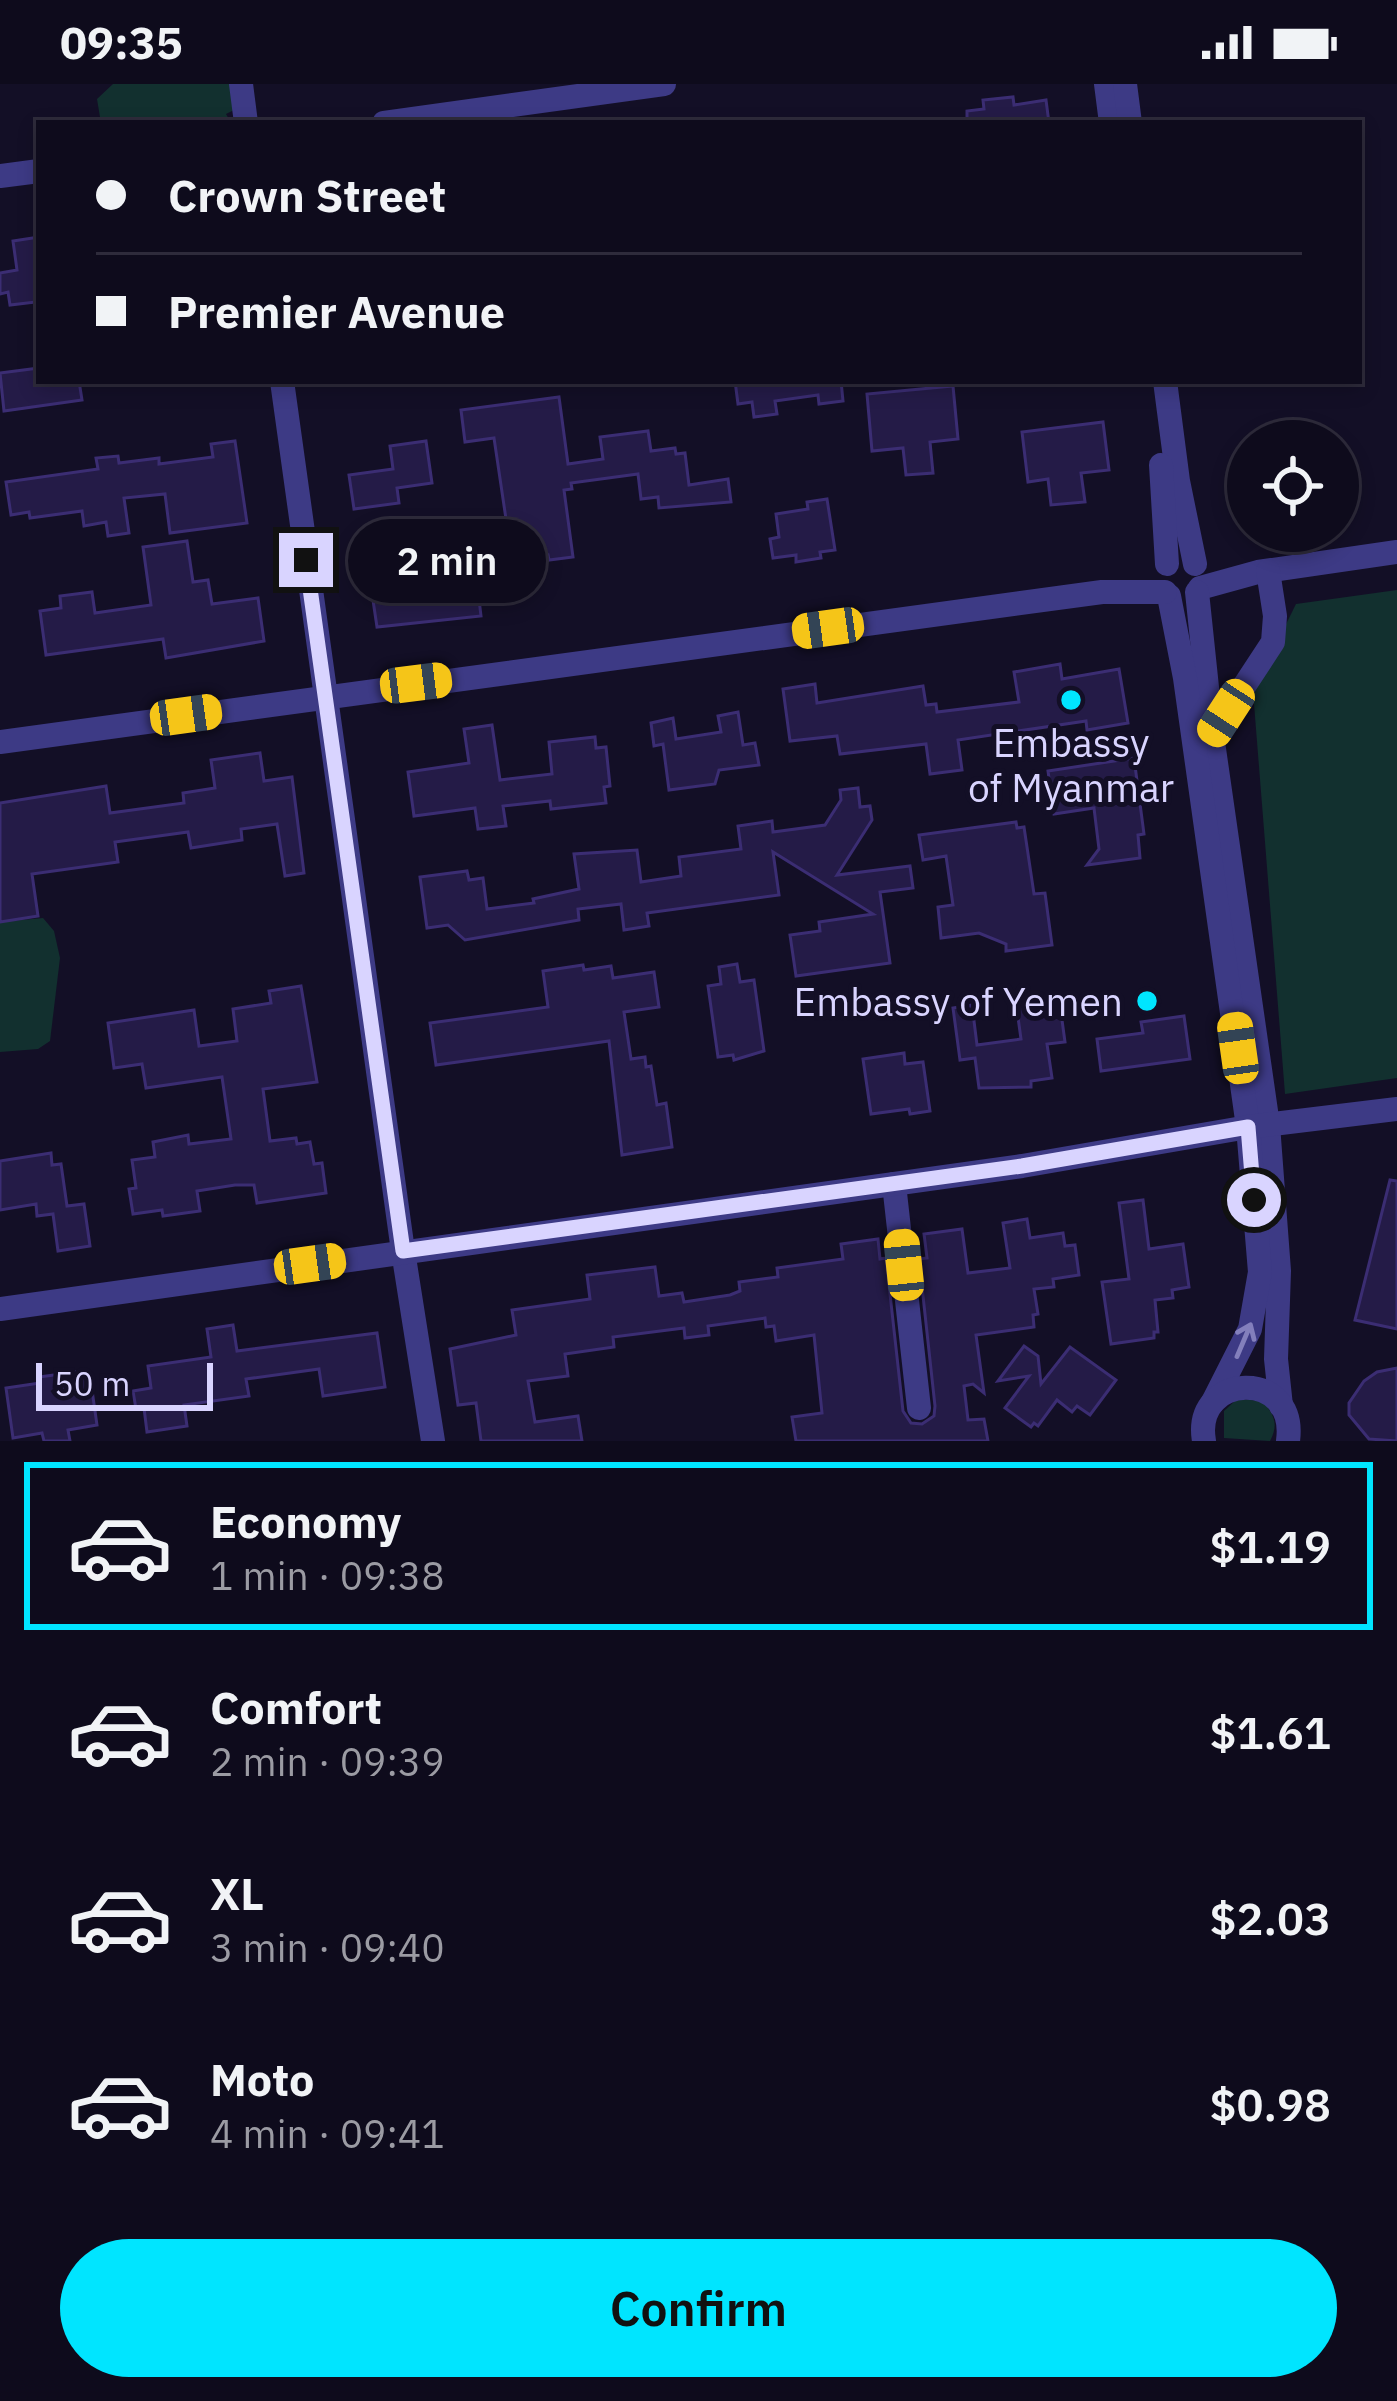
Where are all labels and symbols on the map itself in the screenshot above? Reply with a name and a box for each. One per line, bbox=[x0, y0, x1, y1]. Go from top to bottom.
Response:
callout: 2 min bbox=[348, 518, 546, 602]
route end bbox=[279, 533, 333, 587]
car bbox=[790, 605, 866, 651]
car bbox=[378, 661, 454, 705]
car bbox=[1191, 673, 1261, 753]
marker: Embassy of Myanmar bbox=[1058, 687, 1084, 713]
car bbox=[148, 692, 224, 738]
place label: Embassy of Myanmar bbox=[968, 717, 1174, 813]
place label: Embassy of Yemen bbox=[793, 976, 1123, 1027]
marker: Embassy of Yemen bbox=[1134, 988, 1160, 1014]
car bbox=[1215, 1010, 1261, 1086]
route start bbox=[1227, 1173, 1281, 1227]
car bbox=[882, 1227, 926, 1303]
car bbox=[272, 1241, 348, 1287]
one-way arrow bbox=[1235, 1322, 1257, 1358]
scale bar bbox=[36, 1357, 213, 1410]

